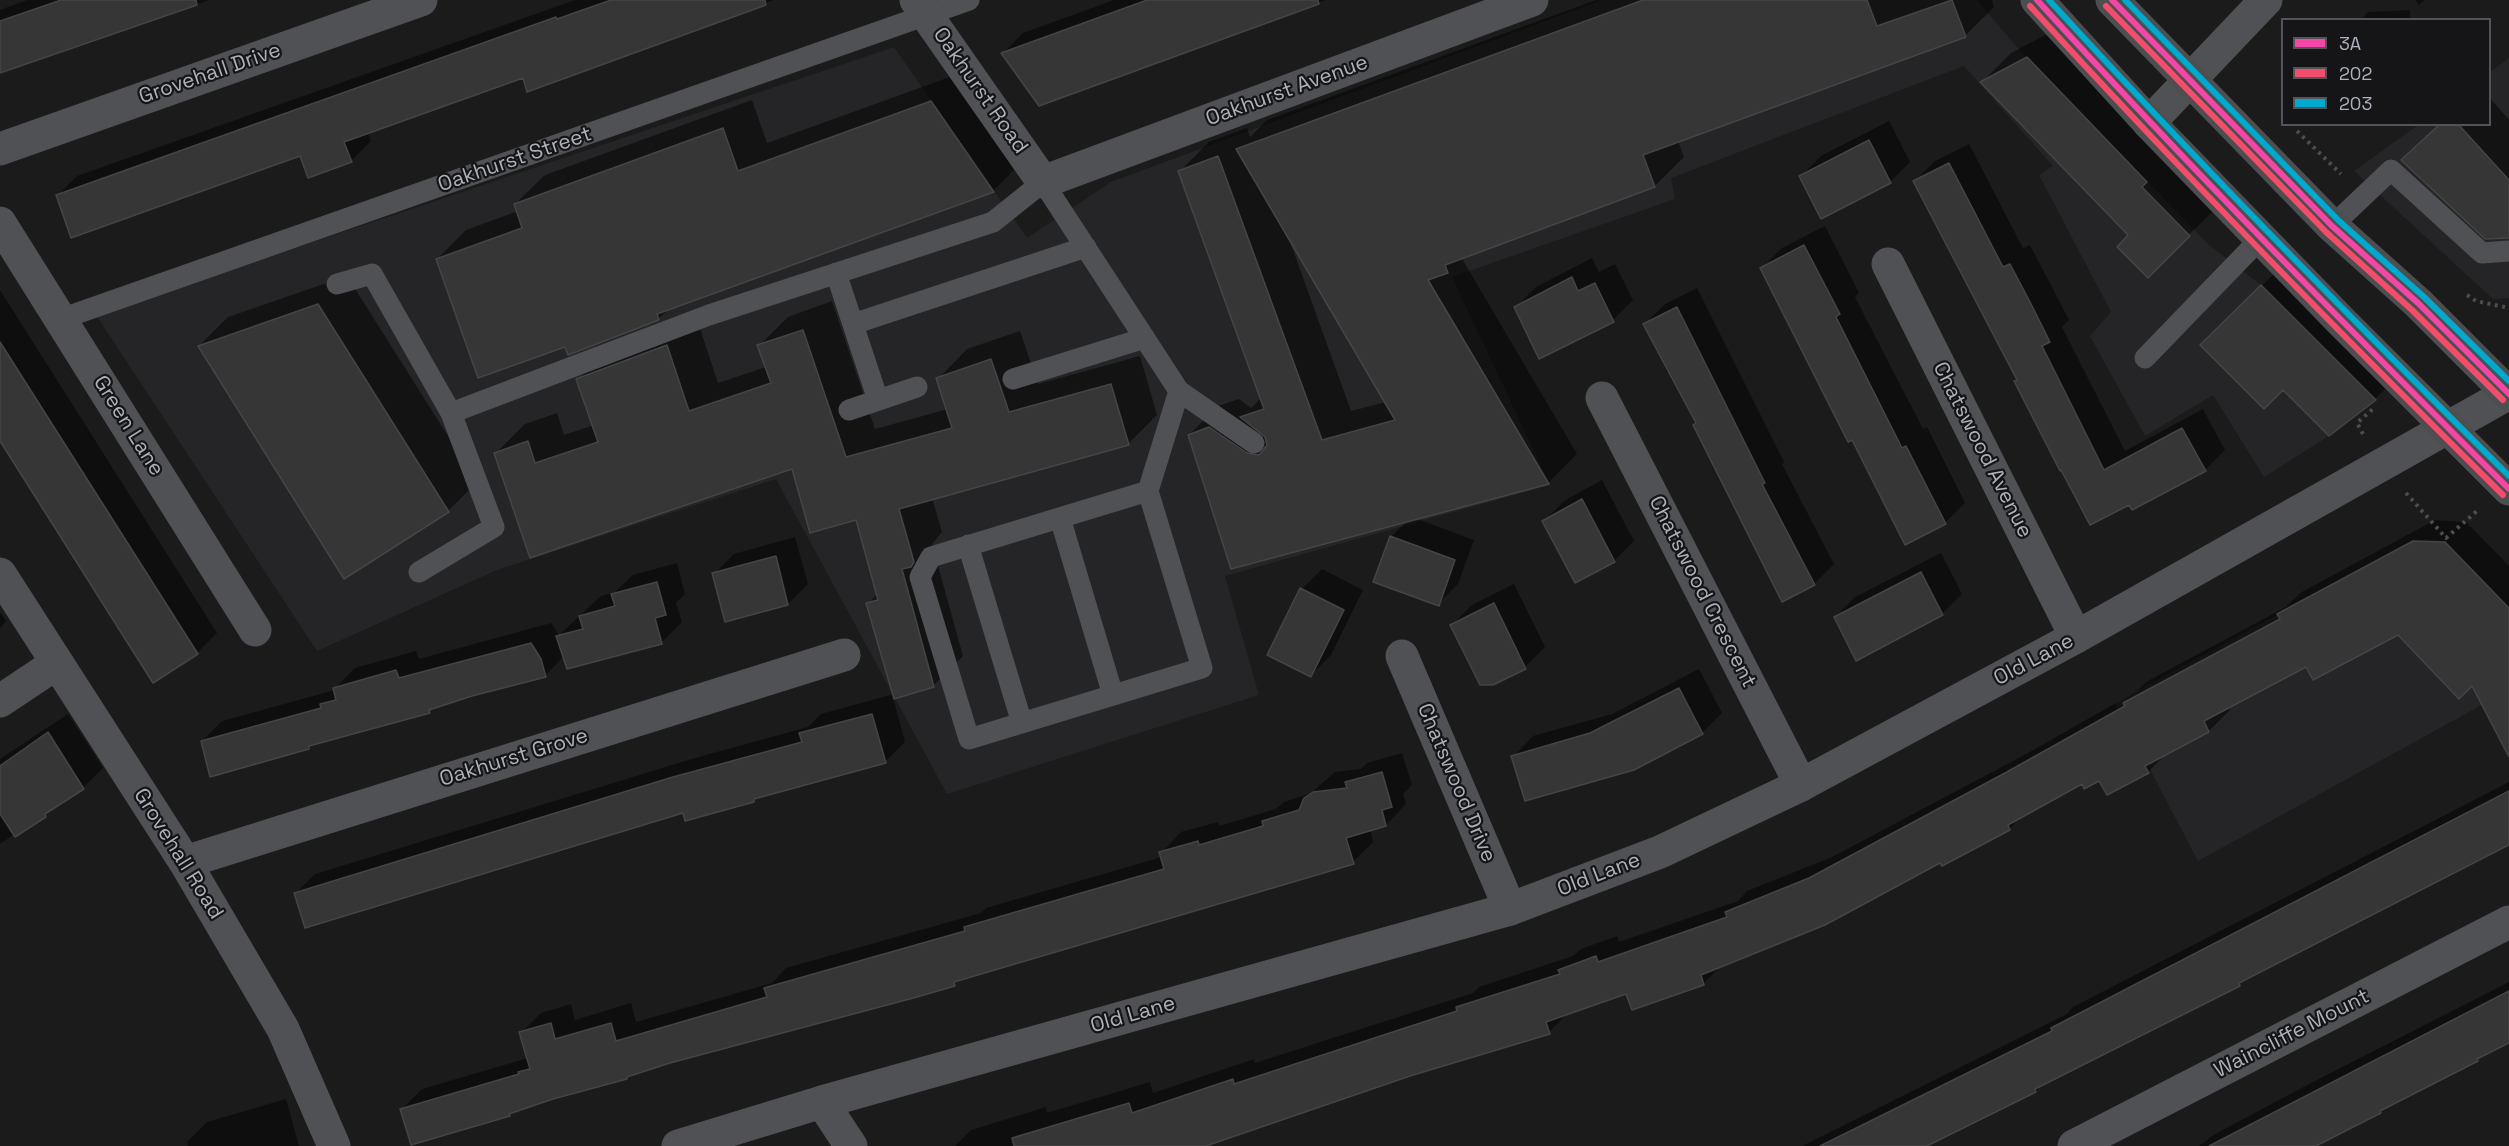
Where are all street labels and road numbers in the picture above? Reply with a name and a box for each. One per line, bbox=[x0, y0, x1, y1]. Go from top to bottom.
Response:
street label: Oakhurst Road bbox=[927, 23, 1033, 159]
street label: Grovehall Drive bbox=[136, 38, 284, 110]
street label: Oakhurst Avenue bbox=[1202, 50, 1372, 132]
street label: Oakhurst Street bbox=[435, 122, 595, 198]
street label: Chatswood Avenue bbox=[1927, 358, 2037, 542]
street label: Green Lane bbox=[87, 371, 169, 481]
street label: Chatswood Crescent bbox=[1643, 492, 1761, 692]
street label: Old Lane bbox=[1990, 628, 2078, 692]
street label: Chatswood Drive bbox=[1411, 700, 1501, 866]
street label: Oakhurst Grove bbox=[437, 723, 591, 793]
street label: Grovehall Road bbox=[128, 784, 228, 924]
street label: Old Lane bbox=[1554, 848, 1644, 902]
street label: Waincliffe Mount bbox=[2210, 984, 2374, 1084]
street label: Old Lane bbox=[1088, 991, 1178, 1039]

